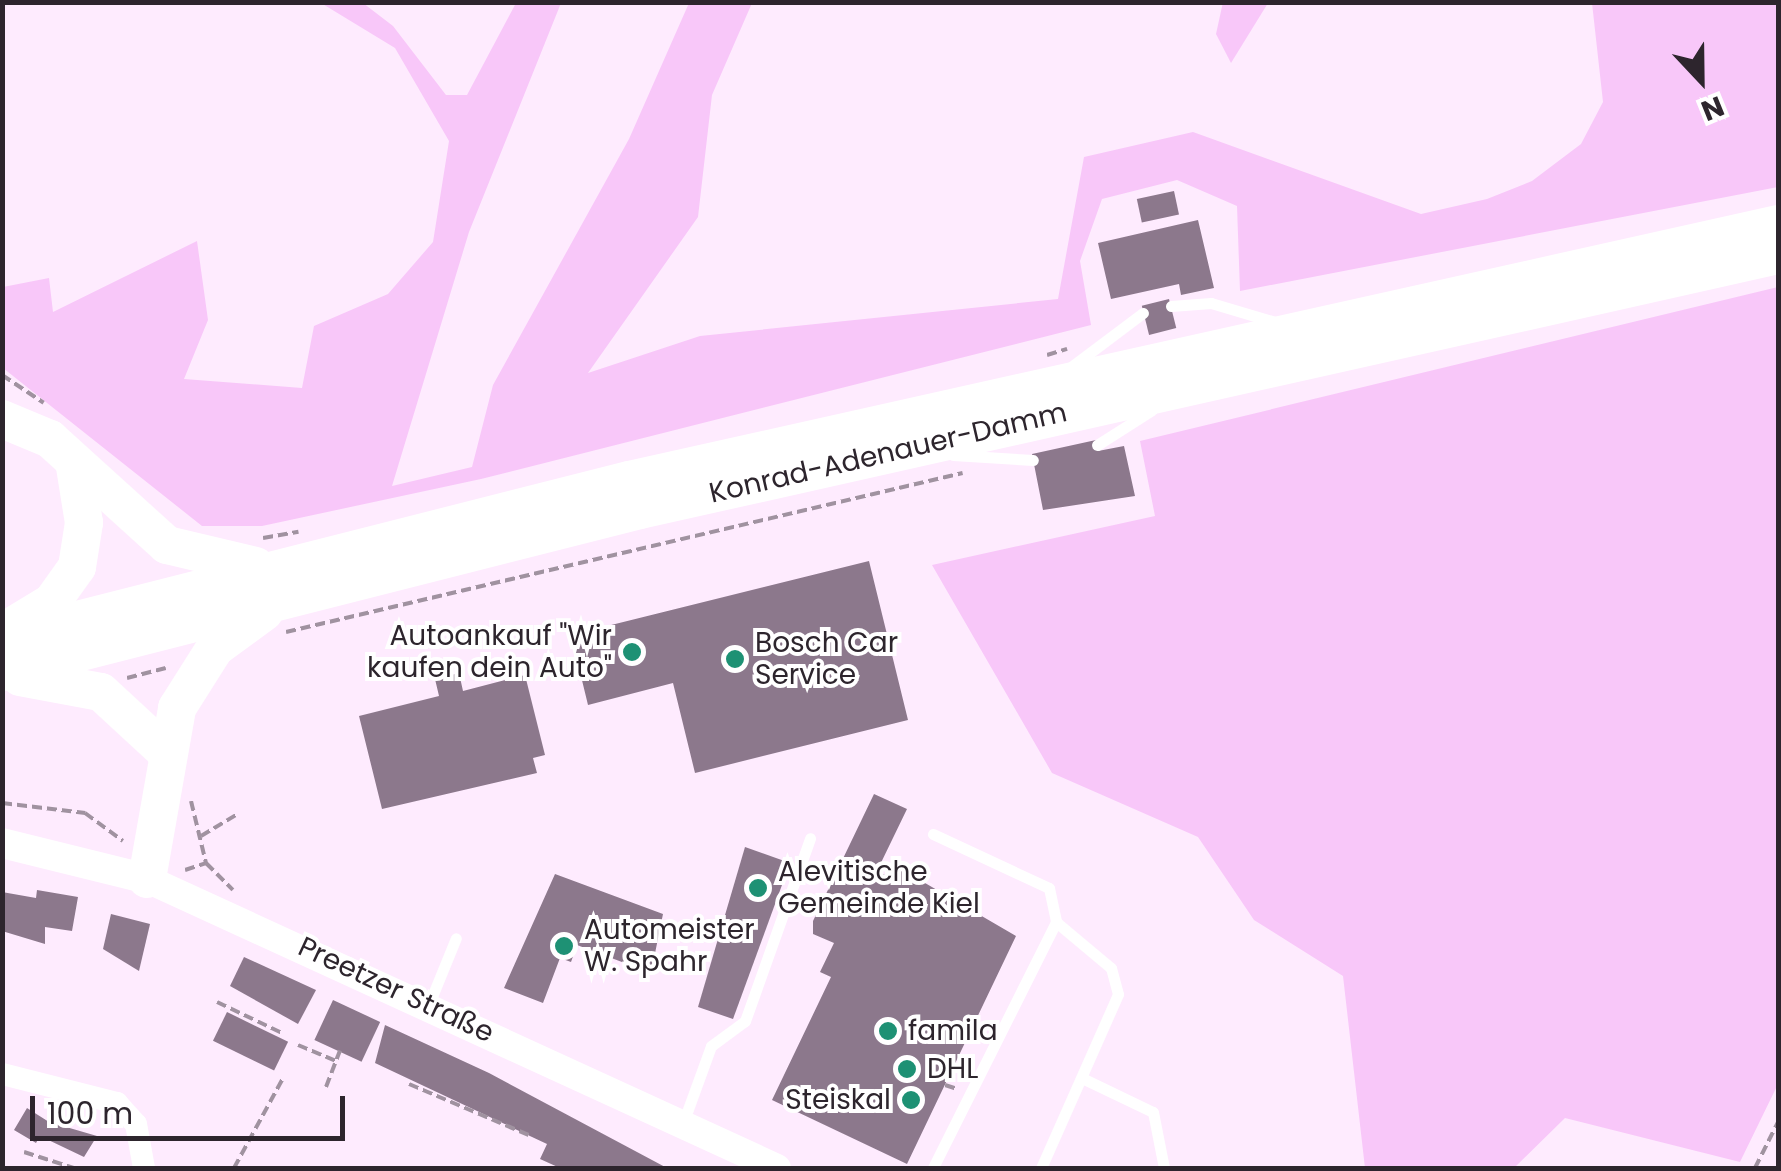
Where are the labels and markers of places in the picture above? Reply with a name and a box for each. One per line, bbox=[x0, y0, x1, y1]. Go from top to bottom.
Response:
place label: Autoankauf "Wir kaufen dein Auto" bbox=[367, 619, 612, 685]
place label: Bosch Car Service bbox=[755, 626, 898, 692]
marker: Autoankauf "Wir kaufen dein Auto" bbox=[621, 641, 643, 663]
marker: Bosch Car Service bbox=[724, 648, 746, 670]
place label: Alevitische Gemeinde Kiel bbox=[778, 855, 980, 921]
marker: Alevitische Gemeinde Kiel bbox=[747, 877, 769, 899]
place label: Automeister W. Spahr bbox=[584, 913, 755, 979]
marker: Automeister W. Spahr bbox=[553, 935, 575, 957]
place label: famila bbox=[908, 1014, 998, 1048]
marker: famila bbox=[877, 1020, 899, 1042]
place label: DHL bbox=[927, 1052, 978, 1086]
marker: DHL bbox=[896, 1058, 918, 1080]
place label: Steiskal bbox=[785, 1083, 891, 1117]
marker: Steiskal bbox=[900, 1089, 922, 1111]

